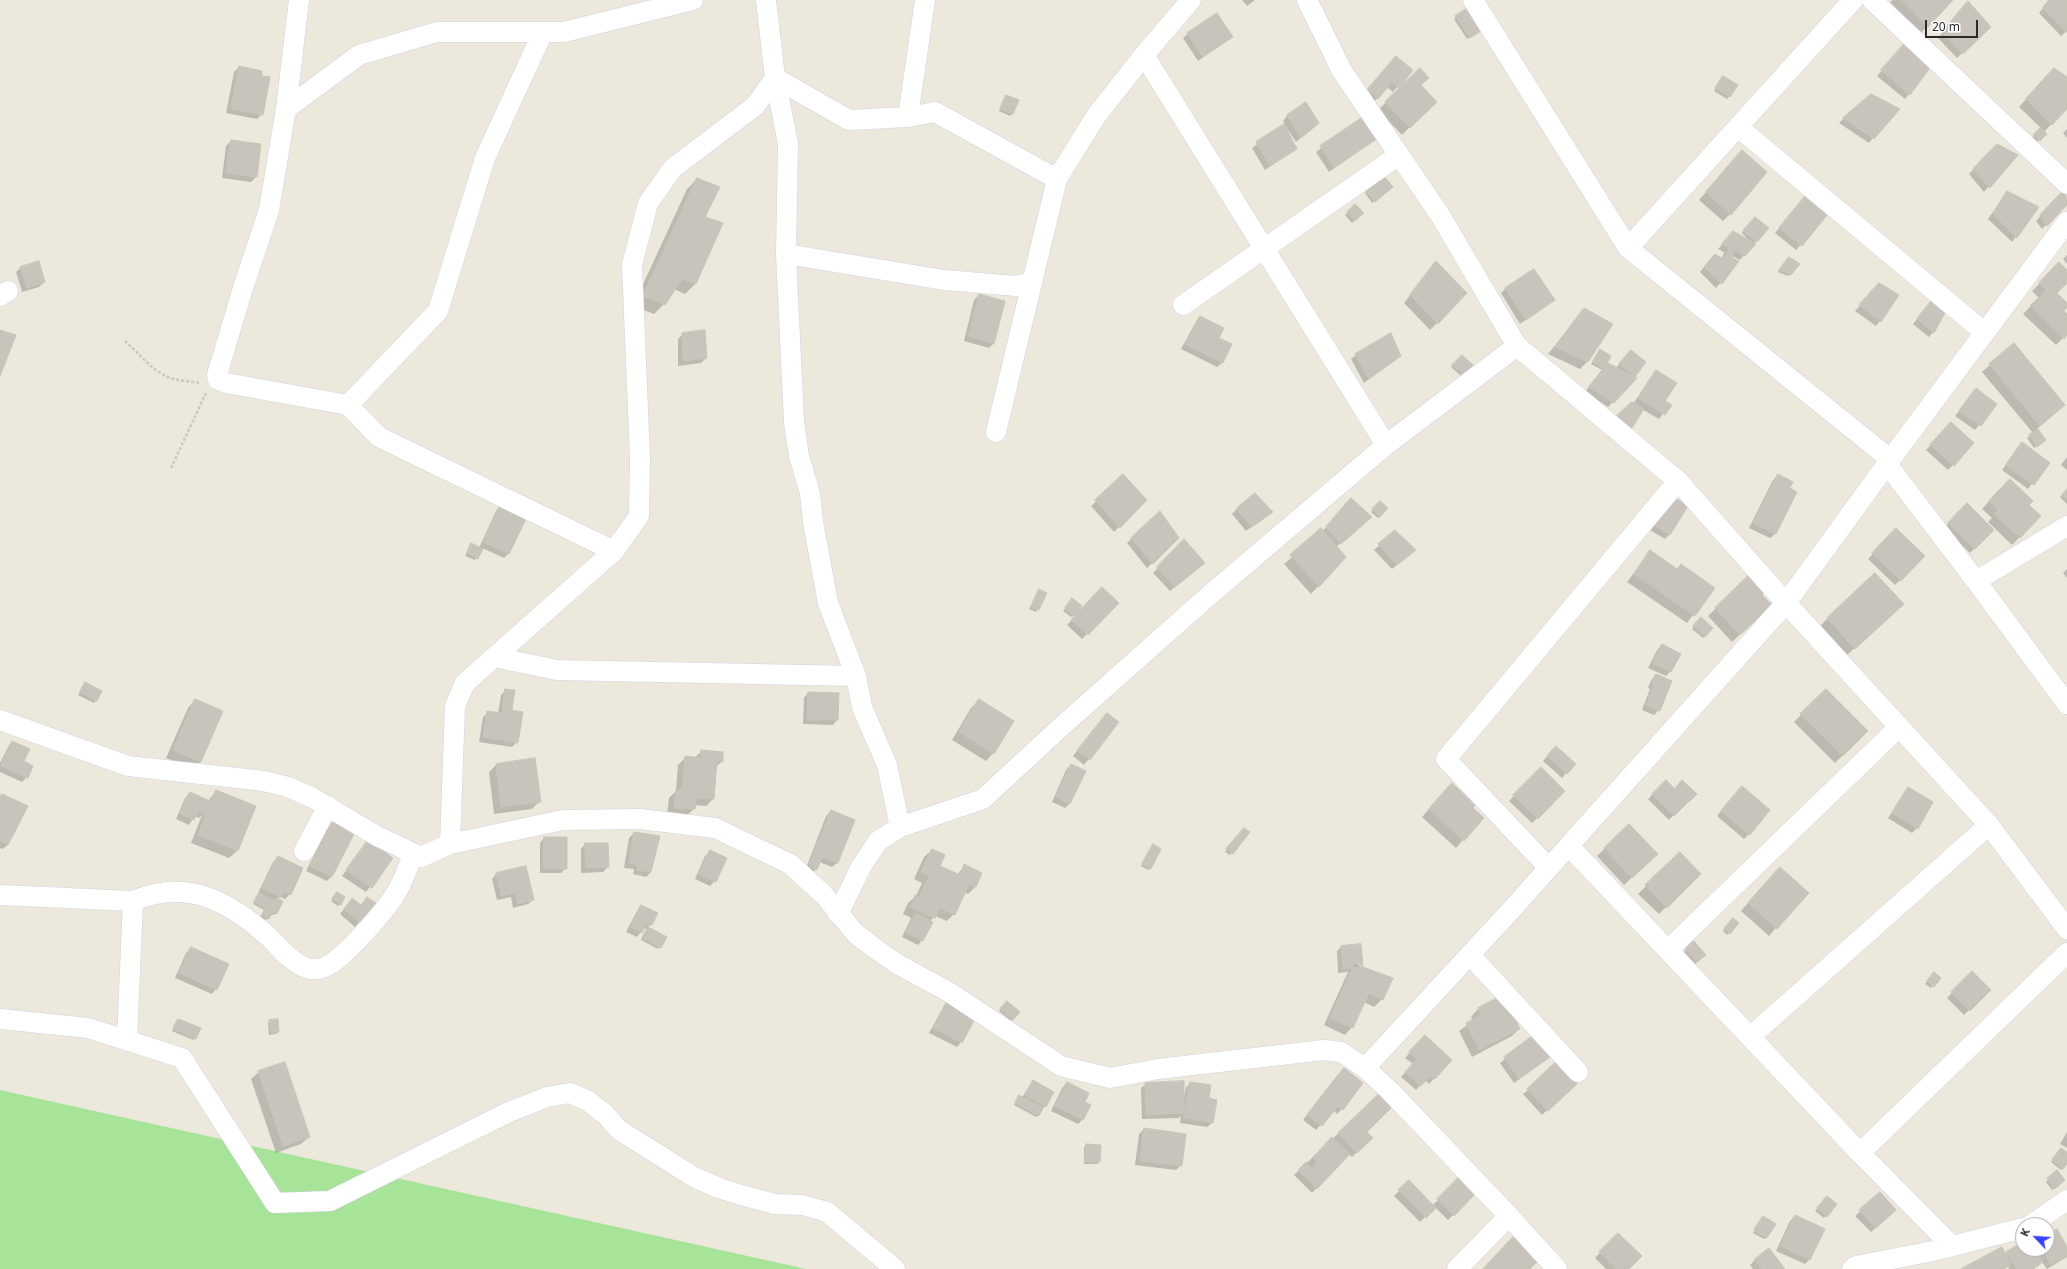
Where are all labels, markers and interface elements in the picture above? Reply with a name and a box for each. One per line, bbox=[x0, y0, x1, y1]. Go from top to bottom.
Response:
scale bar bbox=[1927, 12, 1980, 38]
text: 20 m bbox=[1932, 18, 1960, 35]
north arrow bbox=[2015, 1217, 2055, 1257]
text: K bbox=[2016, 1226, 2033, 1239]

